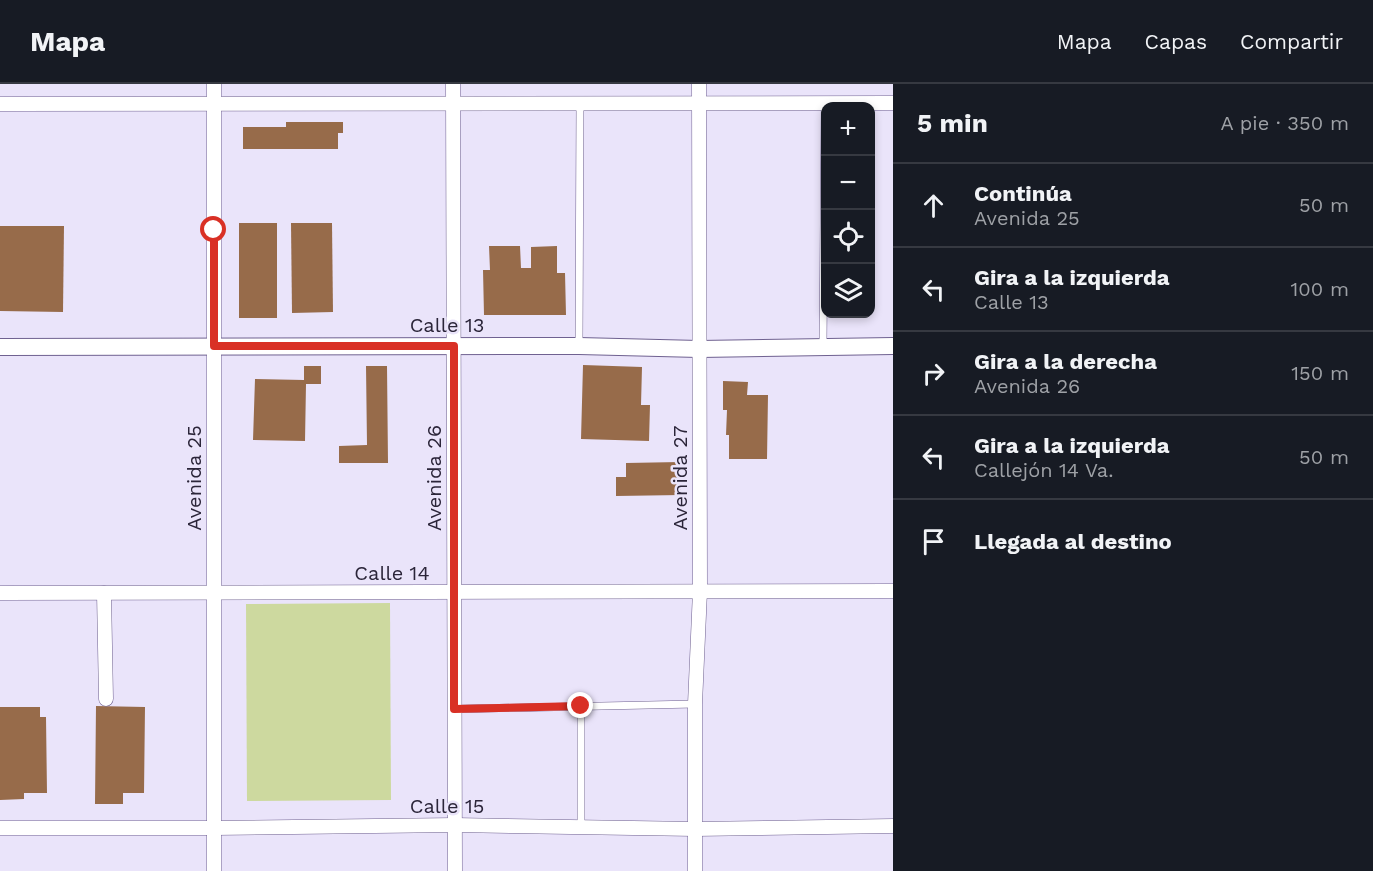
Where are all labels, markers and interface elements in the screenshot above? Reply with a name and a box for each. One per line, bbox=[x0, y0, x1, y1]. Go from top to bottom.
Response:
text: Mapa bbox=[30, 25, 105, 58]
text: Mapa bbox=[1057, 29, 1112, 54]
text: Capas bbox=[1145, 29, 1207, 54]
text: Compartir bbox=[1240, 29, 1343, 54]
map controls bbox=[821, 102, 875, 318]
button: + bbox=[821, 102, 875, 156]
text: 5 min bbox=[917, 108, 988, 138]
text: A pie · 350 m bbox=[1221, 111, 1349, 135]
button: − bbox=[821, 156, 875, 210]
text: Continúa bbox=[974, 181, 1072, 206]
icon: ahead bbox=[917, 189, 950, 222]
text: 50 m bbox=[1299, 193, 1349, 217]
text: Avenida 25 bbox=[974, 206, 1080, 230]
button: locate bbox=[821, 210, 875, 264]
route start bbox=[200, 216, 226, 242]
button: layers bbox=[821, 264, 875, 318]
text: Gira a la izquierda bbox=[974, 265, 1170, 290]
icon: left bbox=[917, 273, 950, 306]
text: 100 m bbox=[1290, 277, 1349, 301]
text: Calle 13 bbox=[974, 290, 1049, 314]
street label: Calle 13 bbox=[410, 313, 484, 337]
text: Gira a la derecha bbox=[974, 349, 1157, 374]
icon: right bbox=[917, 357, 950, 390]
text: 150 m bbox=[1291, 361, 1349, 385]
text: Avenida 26 bbox=[974, 374, 1080, 398]
street label: Avenida 25 bbox=[182, 425, 206, 531]
street label: Avenida 26 bbox=[422, 425, 446, 531]
street label: Avenida 27 bbox=[668, 426, 692, 530]
text: Gira a la izquierda bbox=[974, 433, 1170, 458]
icon: left bbox=[917, 441, 950, 474]
text: 50 m bbox=[1299, 445, 1349, 469]
text: Callejón 14 Va. bbox=[974, 458, 1114, 482]
icon: arrive bbox=[917, 525, 950, 558]
text: Llegada al destino bbox=[974, 529, 1172, 554]
street label: Calle 14 bbox=[354, 561, 430, 585]
route end bbox=[567, 692, 593, 718]
street label: Calle 15 bbox=[410, 794, 484, 818]

